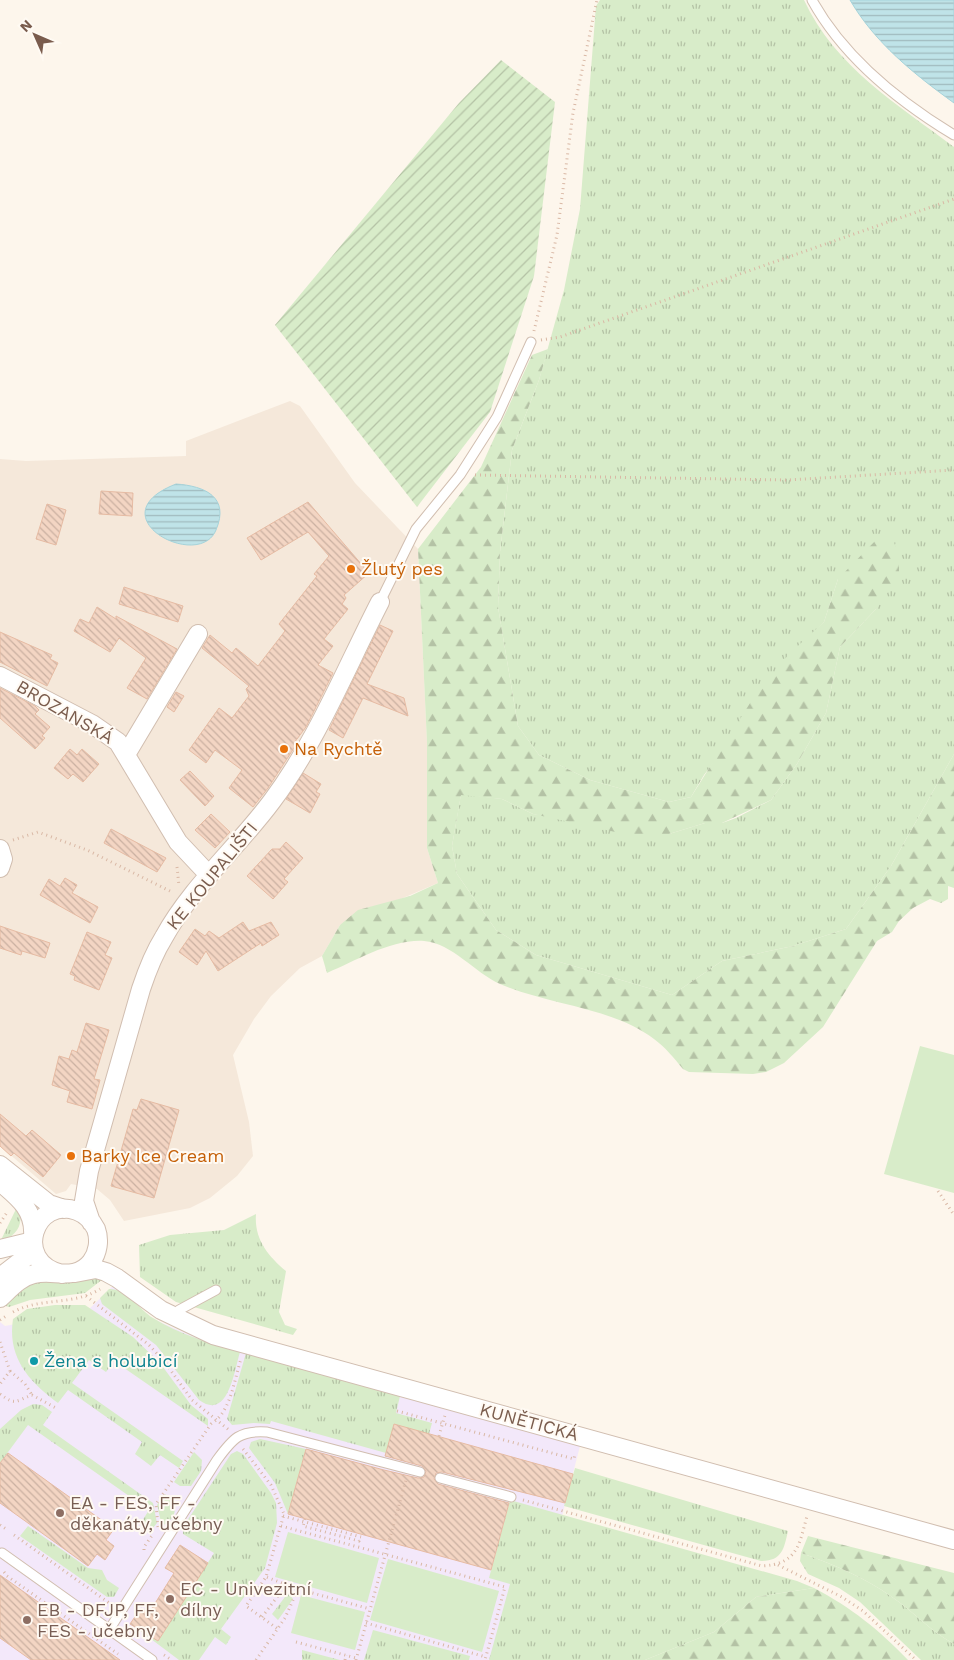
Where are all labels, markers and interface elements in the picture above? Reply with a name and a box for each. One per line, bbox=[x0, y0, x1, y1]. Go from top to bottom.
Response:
north arrow bbox=[10, 10, 60, 60]
text: N bbox=[16, 16, 35, 35]
place label: Žlutý pes bbox=[361, 558, 443, 579]
marker: Žlutý pes bbox=[345, 563, 357, 575]
street label: BROZANSKÁ bbox=[13, 675, 118, 748]
place label: Na Rychtě bbox=[294, 738, 383, 759]
marker: Na Rychtě bbox=[278, 743, 290, 755]
street label: KE KOUPALIŠTI bbox=[162, 818, 261, 934]
place label: Barky Ice Cream bbox=[81, 1145, 224, 1166]
marker: Barky Ice Cream bbox=[65, 1150, 77, 1162]
place label: Žena s holubicí bbox=[44, 1350, 178, 1371]
marker: Žena s holubicí bbox=[28, 1355, 40, 1367]
street label: KUNĚTICKÁ bbox=[477, 1398, 581, 1445]
place label: EA - FES, FF - děkanáty, učebny bbox=[70, 1492, 223, 1534]
marker: EA - FES, FF - děkanáty, učebny bbox=[54, 1507, 66, 1519]
place label: EC - Univezitní dílny bbox=[180, 1578, 311, 1620]
marker: EC - Univezitní dílny bbox=[164, 1593, 176, 1605]
place label: EB - DFJP, FF, FES - učebny bbox=[37, 1599, 159, 1641]
marker: EB - DFJP, FF, FES - učebny bbox=[21, 1614, 33, 1626]

